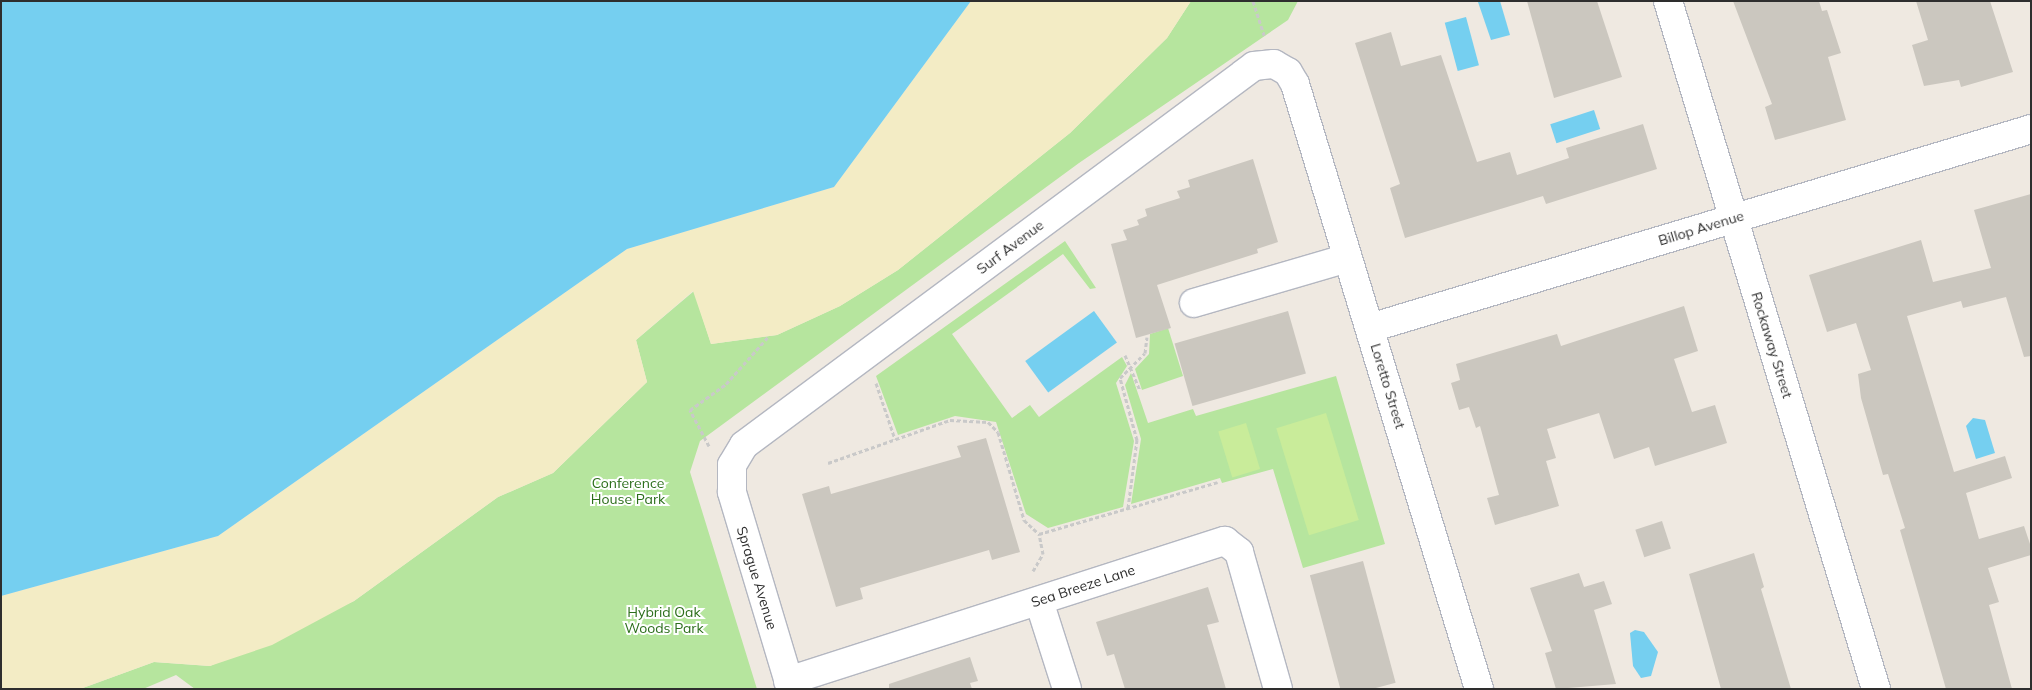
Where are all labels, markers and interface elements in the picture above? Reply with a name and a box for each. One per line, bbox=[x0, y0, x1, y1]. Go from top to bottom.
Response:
street label: Billop Avenue bbox=[1656, 207, 1746, 249]
street label: Surf Avenue bbox=[973, 216, 1047, 278]
street label: Rockaway Street bbox=[1748, 290, 1796, 400]
street label: Loretto Street bbox=[1367, 341, 1409, 431]
park label: Conference House Park bbox=[591, 475, 665, 508]
street label: Sprague Avenue bbox=[733, 524, 781, 632]
street label: Sea Breeze Lane bbox=[1029, 561, 1137, 611]
park label: Hybrid Oak Woods Park bbox=[624, 604, 704, 636]

